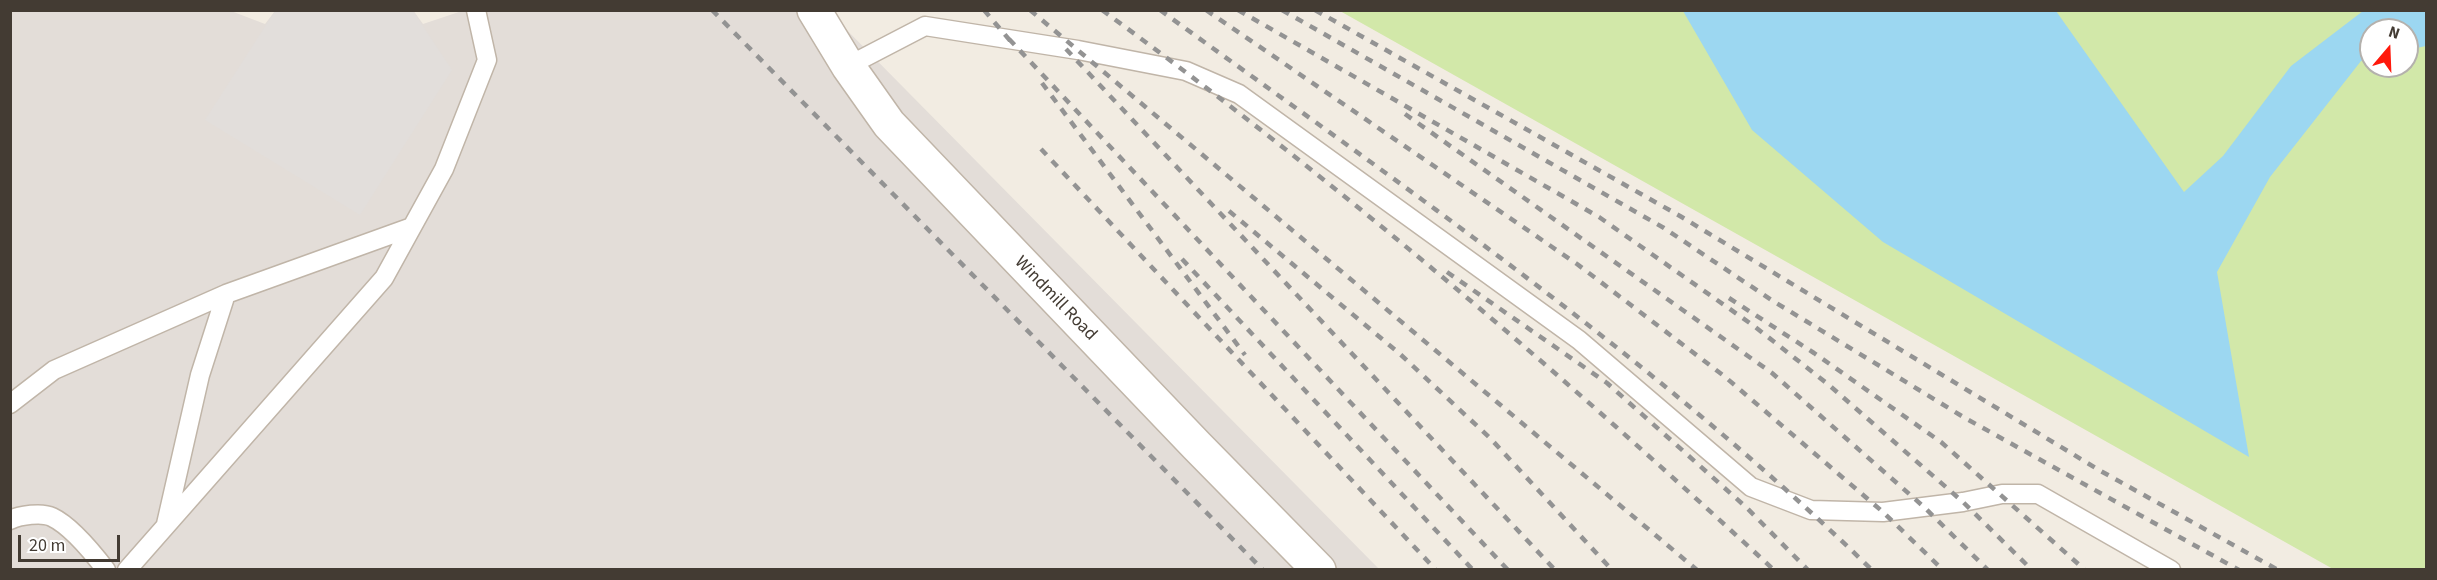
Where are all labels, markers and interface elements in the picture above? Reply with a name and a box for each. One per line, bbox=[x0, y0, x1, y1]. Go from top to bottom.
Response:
north arrow bbox=[2359, 18, 2419, 78]
text: N bbox=[2386, 21, 2403, 45]
street label: Windmill Road bbox=[1009, 252, 1101, 346]
scale bar bbox=[21, 523, 123, 561]
text: 20 m bbox=[29, 533, 65, 558]

